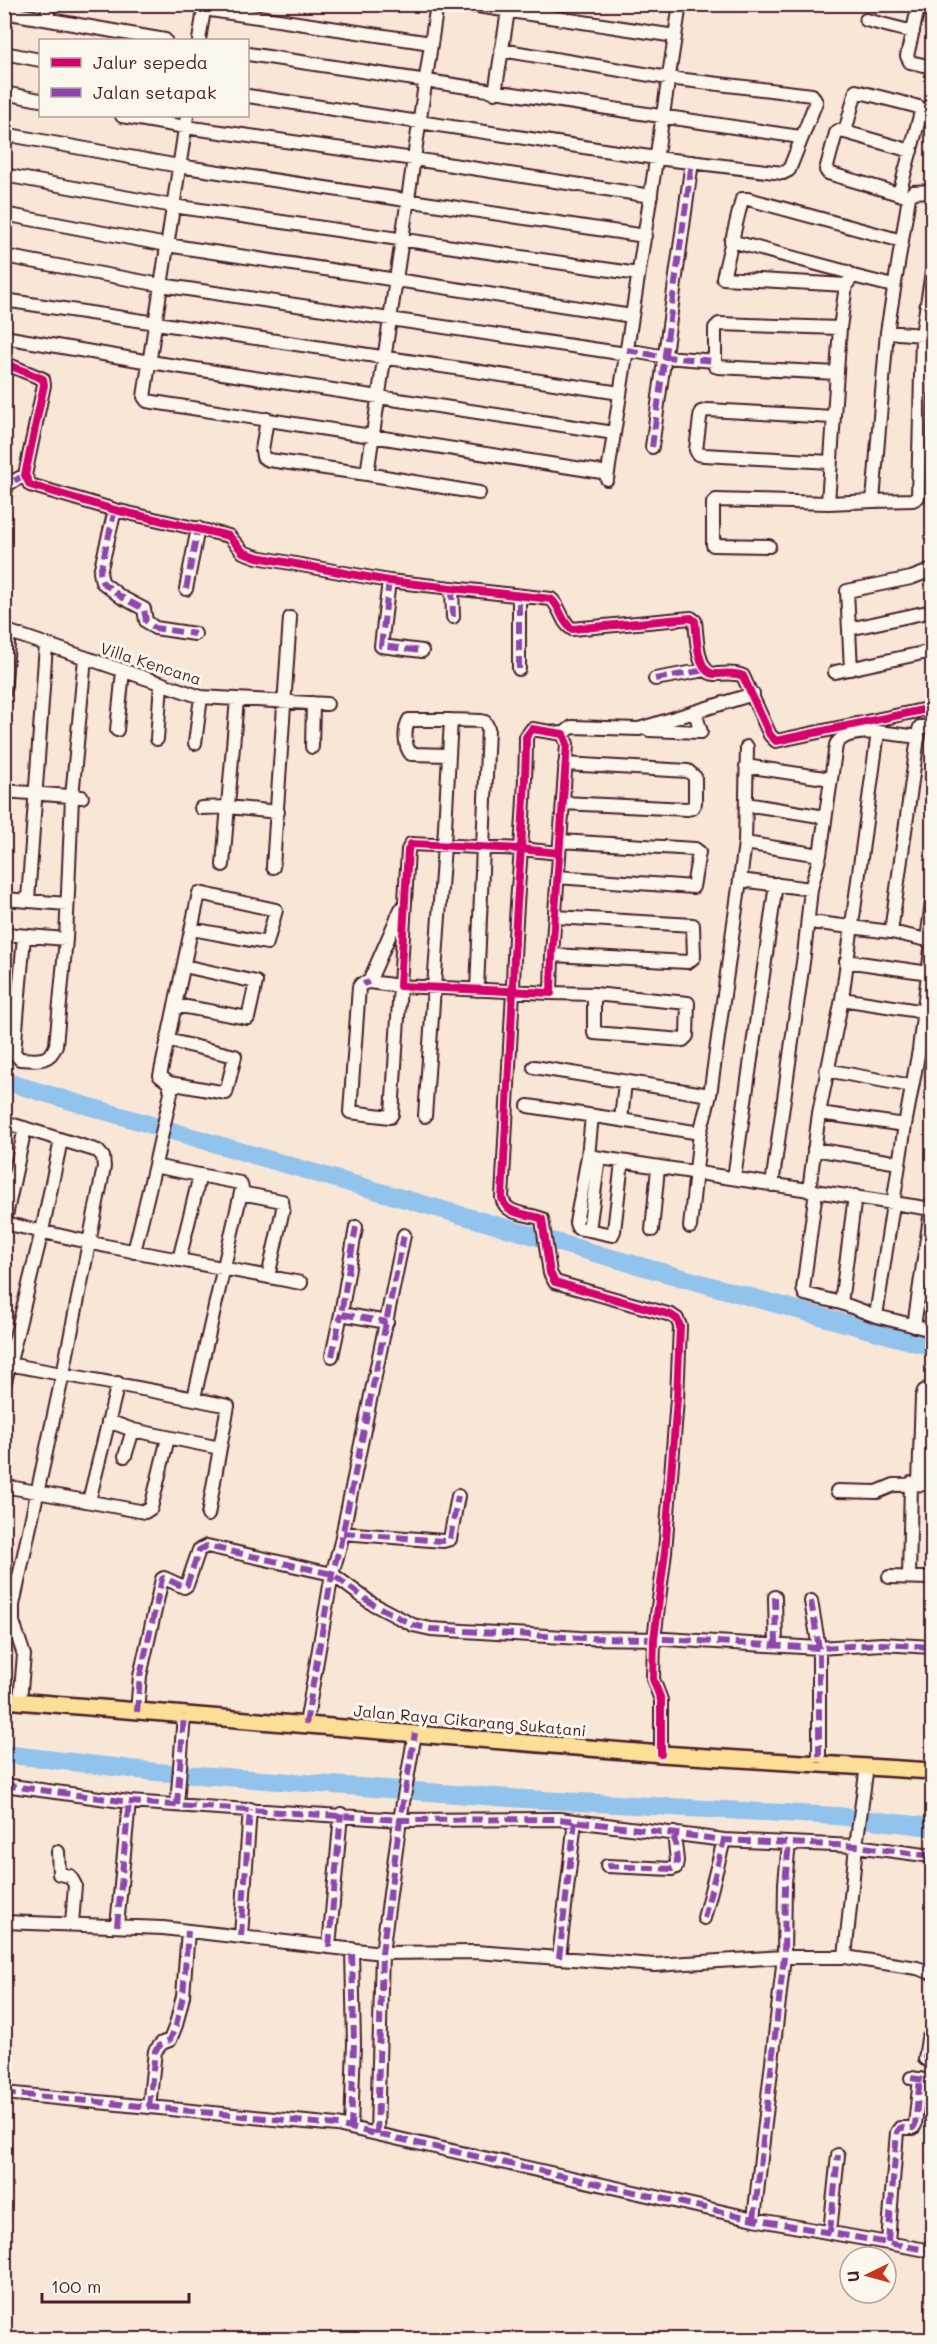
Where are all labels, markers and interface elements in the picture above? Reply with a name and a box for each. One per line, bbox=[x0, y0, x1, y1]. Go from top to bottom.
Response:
legend bbox=[39, 39, 249, 117]
text: Jalur sepeda bbox=[93, 50, 208, 74]
text: Jalan setapak bbox=[93, 80, 216, 104]
street label: Villa Kencana bbox=[98, 637, 204, 689]
street label: Jalan Raya Cikarang Sukatani bbox=[353, 1699, 587, 1741]
north arrow bbox=[838, 2245, 898, 2305]
scale bar bbox=[42, 2266, 189, 2304]
text: U bbox=[842, 2270, 864, 2283]
text: 100 m bbox=[51, 2274, 101, 2298]

